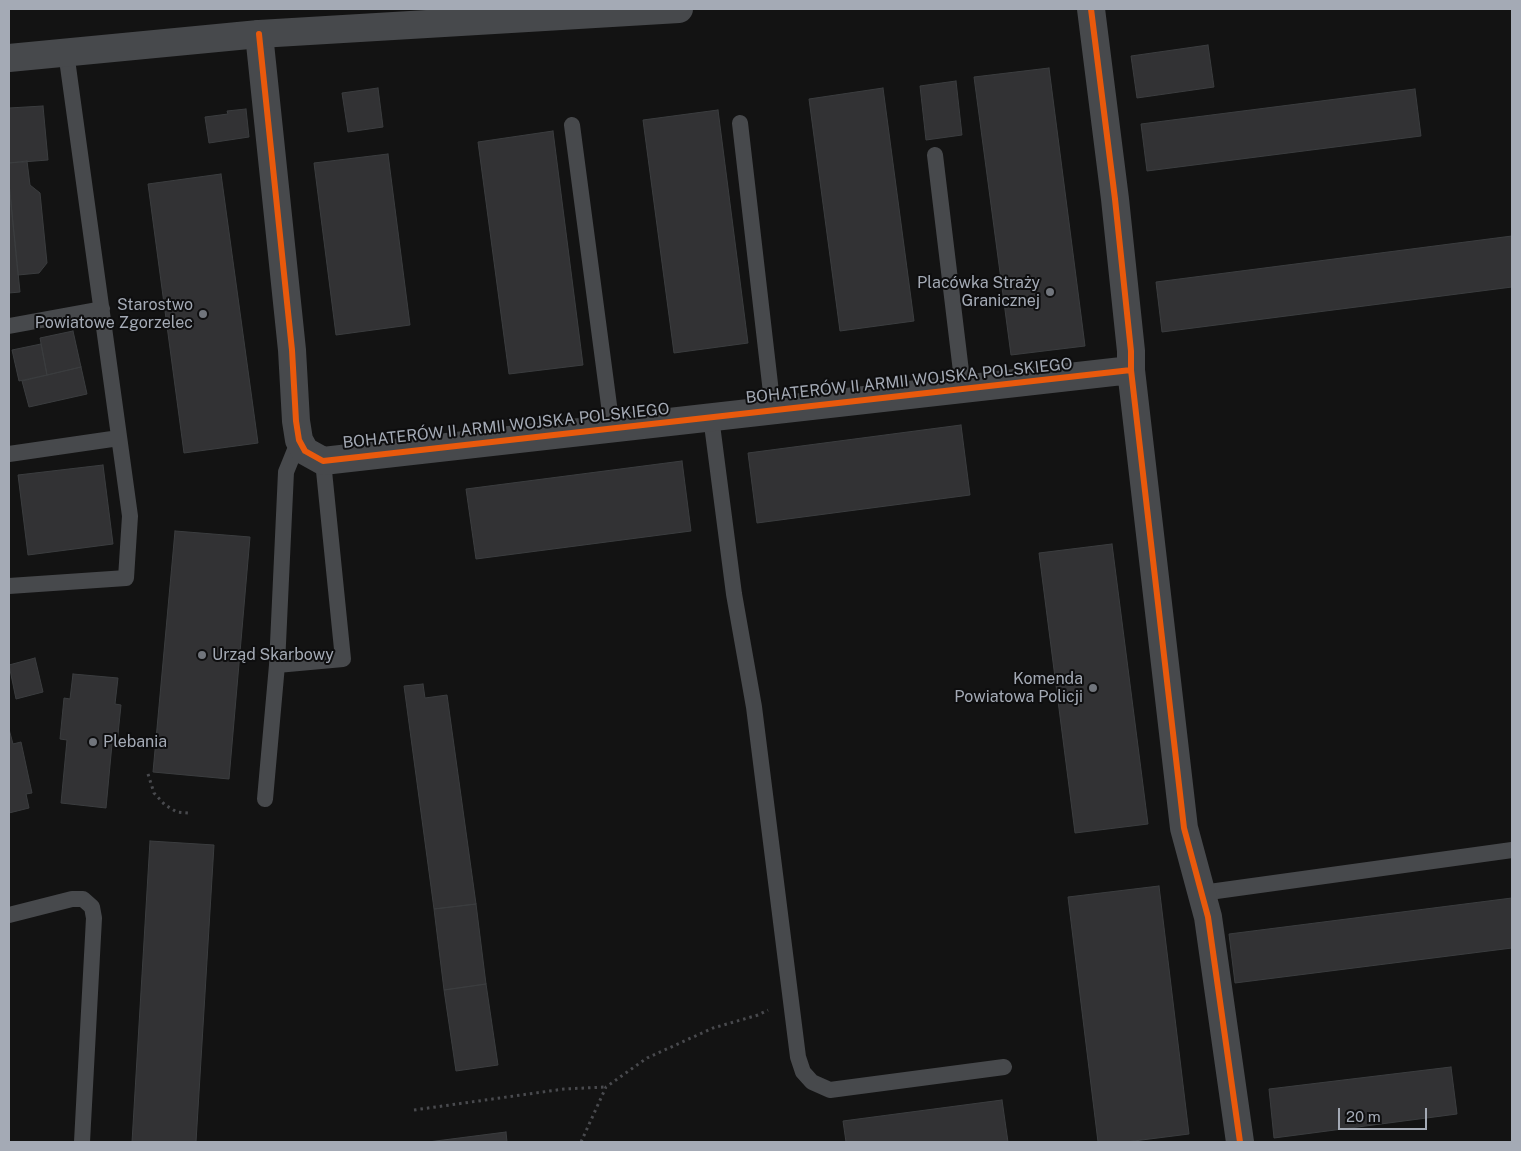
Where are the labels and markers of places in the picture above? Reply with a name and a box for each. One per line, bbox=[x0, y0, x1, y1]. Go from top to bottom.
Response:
place label: Placówka Straży Granicznej bbox=[917, 273, 1040, 311]
marker: Placówka Straży Granicznej bbox=[1044, 286, 1056, 298]
place label: Starostwo Powiatowe Zgorzelec bbox=[35, 295, 193, 333]
marker: Starostwo Powiatowe Zgorzelec bbox=[197, 308, 209, 320]
place label: Urząd Skarbowy bbox=[212, 645, 334, 665]
marker: Urząd Skarbowy bbox=[196, 649, 208, 661]
place label: Komenda Powiatowa Policji bbox=[954, 669, 1083, 707]
marker: Komenda Powiatowa Policji bbox=[1087, 682, 1099, 694]
place label: Plebania bbox=[103, 732, 167, 752]
marker: Plebania bbox=[87, 736, 99, 748]

